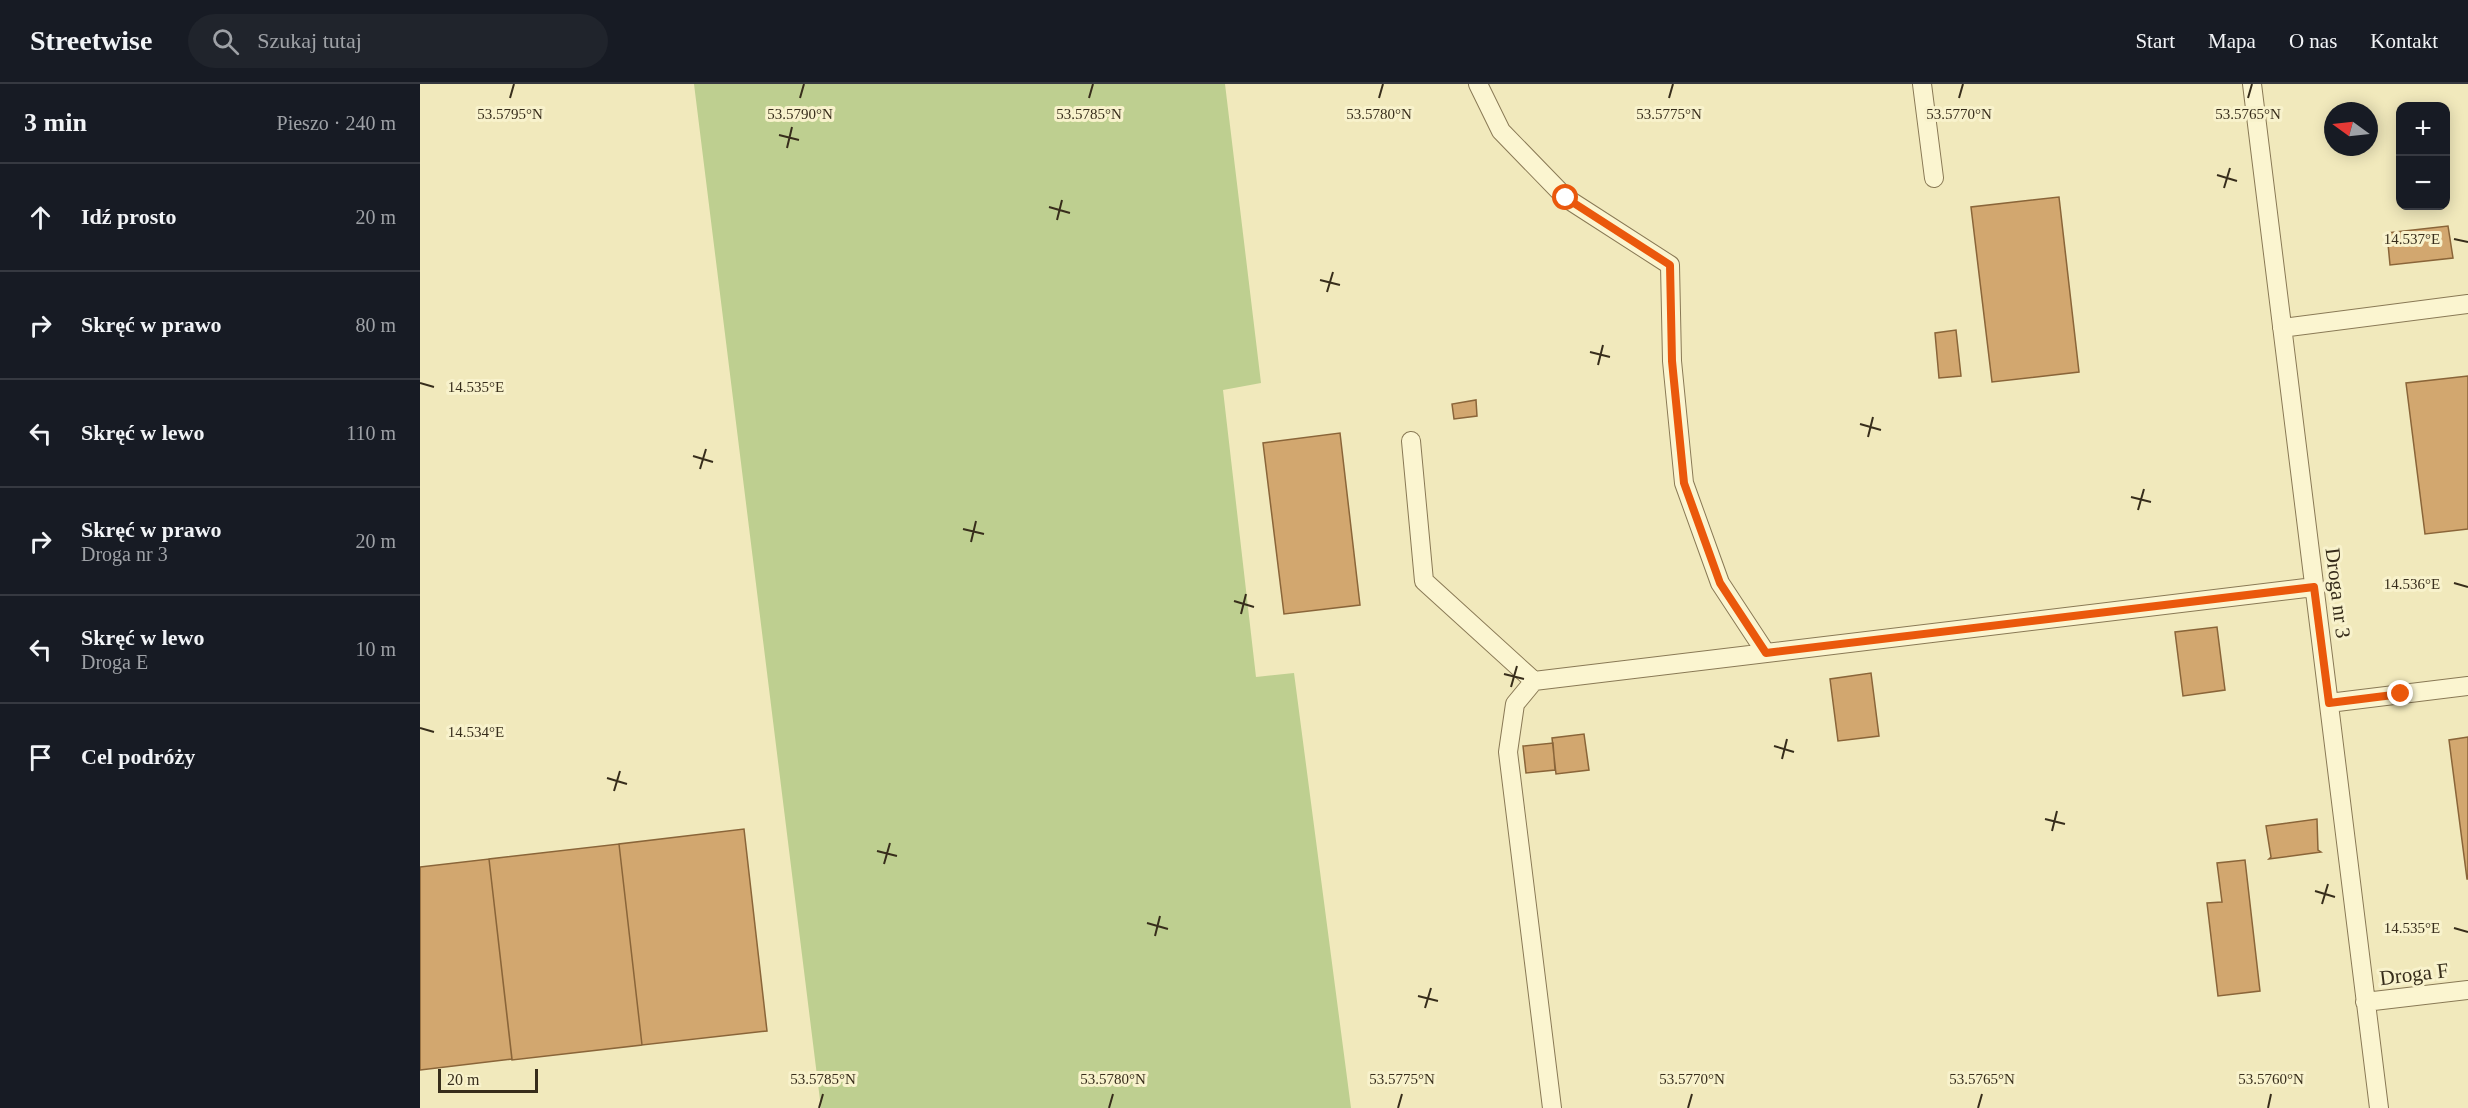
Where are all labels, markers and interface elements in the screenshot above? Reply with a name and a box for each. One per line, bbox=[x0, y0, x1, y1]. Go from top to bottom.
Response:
search box bbox=[188, 14, 608, 68]
text: Streetwise bbox=[30, 25, 152, 56]
icon: search bbox=[209, 25, 242, 58]
text: Szukaj tutaj bbox=[257, 28, 362, 53]
text: Start bbox=[2135, 29, 2175, 53]
text: Mapa bbox=[2208, 29, 2256, 53]
text: O nas bbox=[2289, 29, 2337, 53]
text: Kontakt bbox=[2370, 29, 2438, 53]
north arrow bbox=[2324, 102, 2378, 156]
map controls bbox=[2396, 102, 2450, 210]
button: + bbox=[2396, 102, 2450, 156]
text: 53.5795°N bbox=[477, 106, 543, 122]
text: 53.5790°N bbox=[767, 106, 833, 122]
text: 53.5785°N bbox=[1056, 106, 1122, 122]
text: 53.5780°N bbox=[1346, 106, 1412, 122]
text: 53.5775°N bbox=[1636, 106, 1702, 122]
text: 53.5770°N bbox=[1926, 106, 1992, 122]
text: 53.5765°N bbox=[2215, 106, 2281, 122]
text: 3 min bbox=[24, 108, 87, 137]
text: Pieszo · 240 m bbox=[277, 112, 396, 134]
button: − bbox=[2396, 156, 2450, 210]
route start bbox=[1552, 184, 1578, 210]
icon: ahead bbox=[24, 201, 57, 234]
text: Idź prosto bbox=[81, 204, 177, 229]
text: 20 m bbox=[355, 206, 396, 228]
text: 14.537°E bbox=[2384, 231, 2440, 247]
icon: right bbox=[24, 309, 57, 342]
text: Skręć w prawo bbox=[81, 312, 222, 337]
text: 80 m bbox=[355, 314, 396, 336]
text: 14.535°E bbox=[448, 379, 504, 395]
icon: left bbox=[24, 417, 57, 450]
text: Skręć w lewo bbox=[81, 420, 204, 445]
text: 110 m bbox=[346, 422, 396, 444]
text: Skręć w prawo bbox=[81, 517, 222, 542]
icon: right bbox=[24, 525, 57, 558]
text: 20 m bbox=[355, 530, 396, 552]
text: Droga nr 3 bbox=[81, 543, 168, 565]
street label: Droga nr 3 bbox=[2321, 546, 2355, 640]
text: 14.536°E bbox=[2384, 576, 2440, 592]
text: Skręć w lewo bbox=[81, 625, 204, 650]
icon: left bbox=[24, 633, 57, 666]
text: 10 m bbox=[355, 638, 396, 660]
text: Droga E bbox=[81, 651, 148, 673]
route end bbox=[2387, 680, 2413, 706]
text: 14.534°E bbox=[448, 724, 504, 740]
icon: arrive bbox=[24, 741, 57, 774]
text: Cel podróży bbox=[81, 744, 195, 769]
text: 14.535°E bbox=[2384, 920, 2440, 936]
street label: Droga F bbox=[2378, 958, 2450, 990]
scale bar bbox=[438, 1066, 538, 1094]
text: 20 m bbox=[447, 1071, 479, 1088]
text: 53.5785°N bbox=[790, 1071, 856, 1087]
text: 53.5780°N bbox=[1080, 1071, 1146, 1087]
text: 53.5775°N bbox=[1369, 1071, 1435, 1087]
text: 53.5770°N bbox=[1659, 1071, 1725, 1087]
text: 53.5765°N bbox=[1949, 1071, 2015, 1087]
text: 53.5760°N bbox=[2238, 1071, 2304, 1087]

